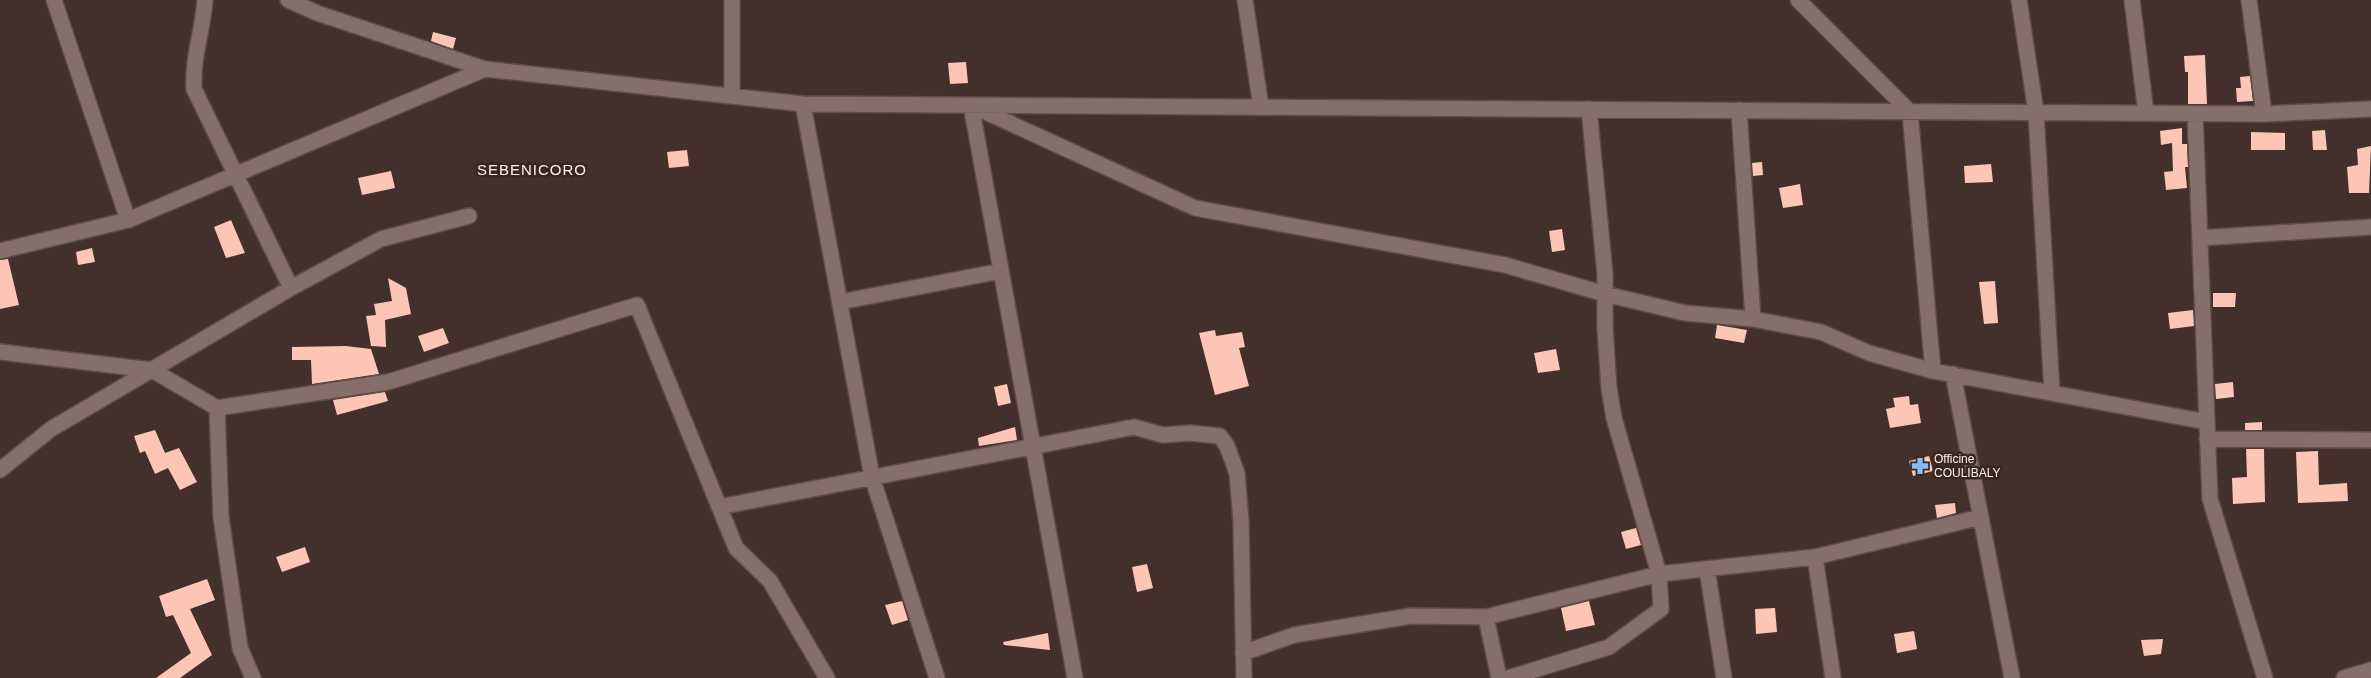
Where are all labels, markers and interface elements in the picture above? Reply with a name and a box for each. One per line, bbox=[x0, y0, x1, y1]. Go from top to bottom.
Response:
district label: SEBENICORO bbox=[477, 161, 587, 178]
place label: Officine COULIBALY bbox=[1934, 452, 2000, 480]
pharmacy icon: Officine COULIBALY bbox=[1910, 456, 1930, 476]

